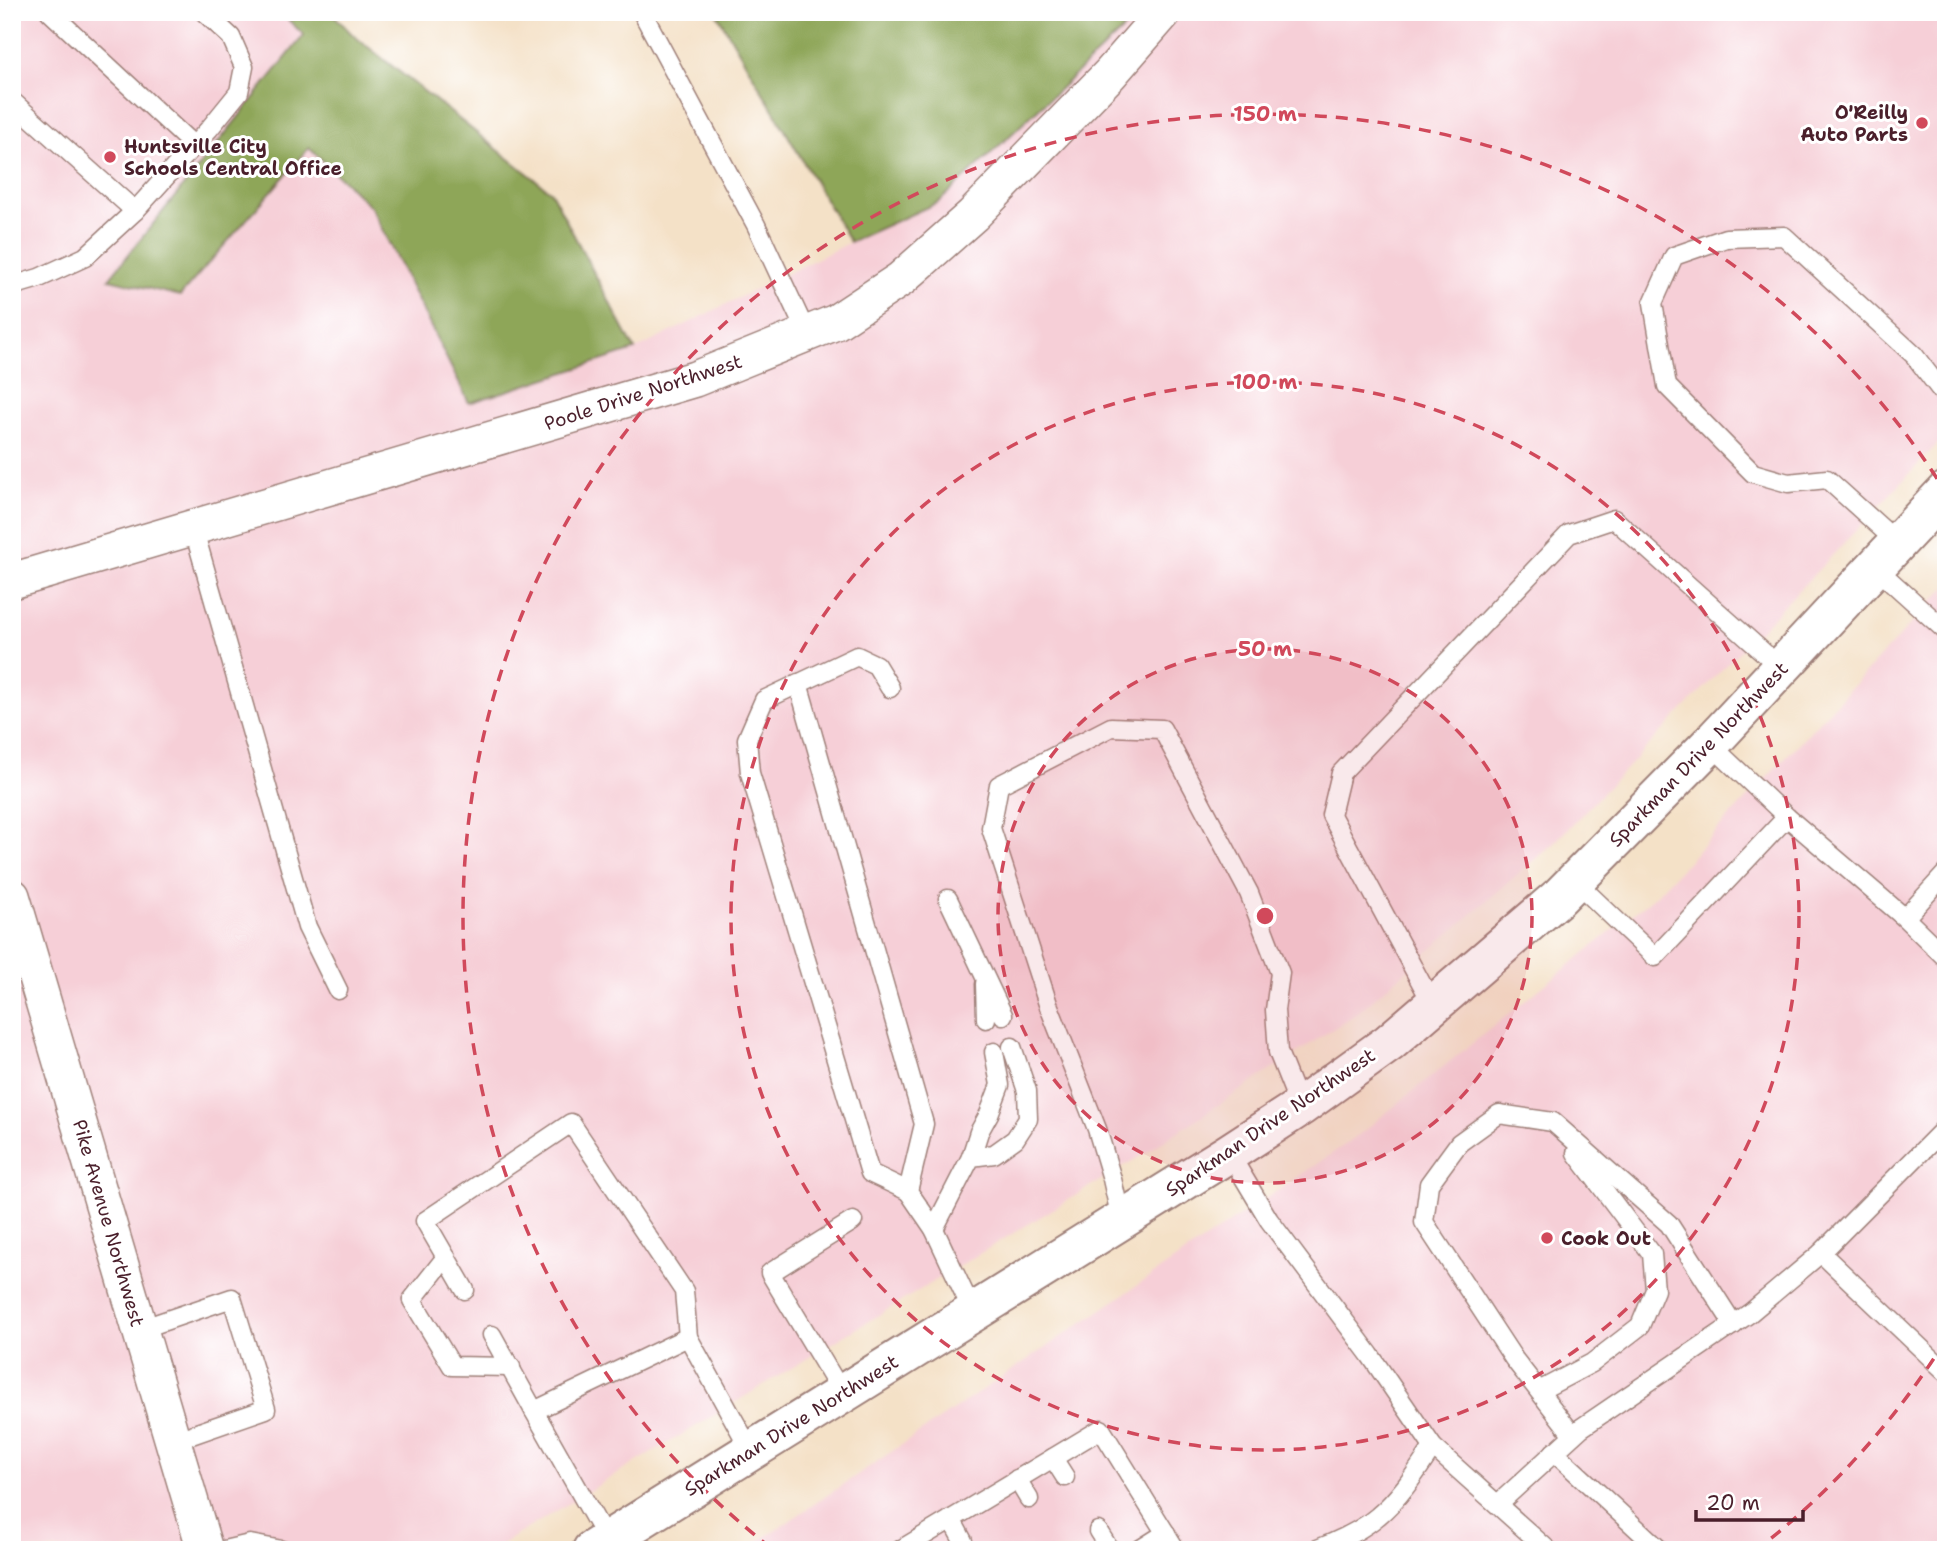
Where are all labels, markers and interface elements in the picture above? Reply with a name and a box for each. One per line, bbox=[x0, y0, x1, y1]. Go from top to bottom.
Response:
text: 150 m bbox=[1233, 100, 1297, 128]
place label: O'Reilly Auto Parts bbox=[1800, 100, 1908, 147]
marker: O'Reilly Auto Parts bbox=[1914, 115, 1930, 131]
place label: Huntsville City Schools Central Office bbox=[124, 134, 342, 181]
marker: Huntsville City Schools Central Office bbox=[102, 149, 118, 165]
street label: Poole Drive Northwest bbox=[541, 349, 745, 436]
text: 100 m bbox=[1233, 368, 1297, 396]
text: 50 m bbox=[1238, 635, 1292, 663]
street label: Sparkman Drive Northwest bbox=[1603, 656, 1794, 852]
centre of rings bbox=[1253, 904, 1277, 928]
street label: Sparkman Drive Northwest bbox=[1160, 1043, 1380, 1202]
street label: Pike Avenue Northwest bbox=[67, 1117, 150, 1330]
place label: Cook Out bbox=[1561, 1226, 1651, 1251]
marker: Cook Out bbox=[1539, 1230, 1555, 1246]
street label: Sparkman Drive Northwest bbox=[679, 1349, 903, 1502]
scale bar bbox=[1696, 1478, 1802, 1522]
text: 20 m bbox=[1706, 1489, 1760, 1517]

